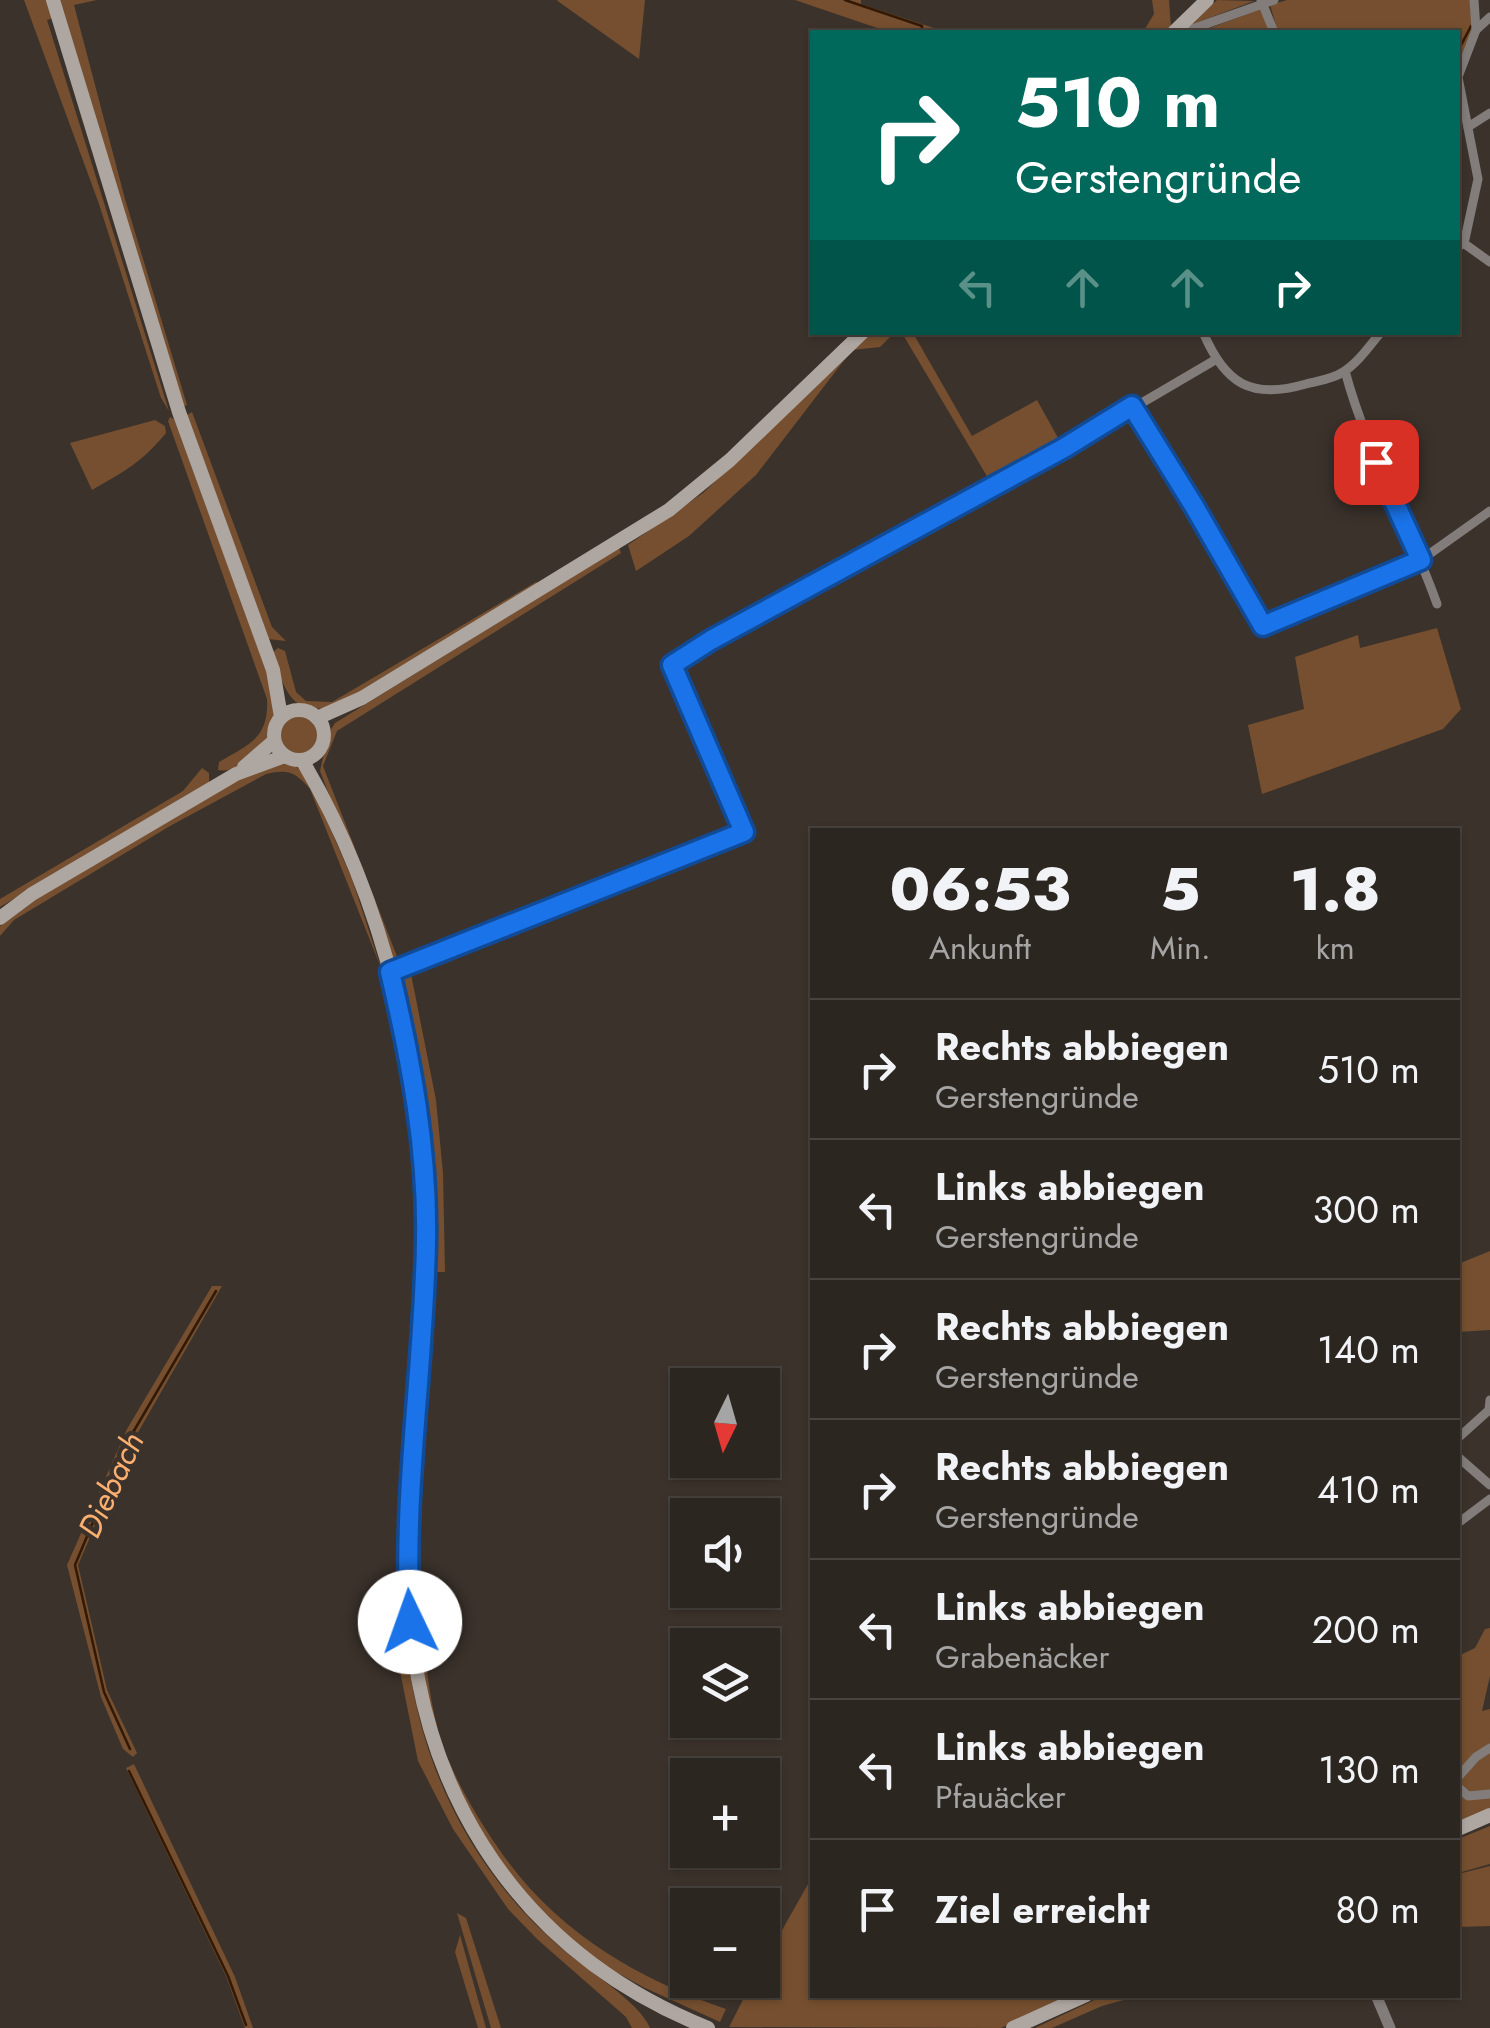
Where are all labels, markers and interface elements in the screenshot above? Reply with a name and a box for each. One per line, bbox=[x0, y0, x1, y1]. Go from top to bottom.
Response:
text: 510 m bbox=[1015, 52, 1221, 153]
icon: right bbox=[850, 70, 980, 200]
text: Gerstengründe bbox=[1015, 145, 1301, 210]
icon: left bbox=[950, 260, 1005, 315]
icon: ahead bbox=[1055, 260, 1110, 315]
icon: ahead bbox=[1160, 260, 1215, 315]
icon: right bbox=[1265, 260, 1320, 315]
pin bbox=[1334, 420, 1419, 505]
icon: arrive bbox=[1349, 435, 1404, 490]
text: 06:53 bbox=[889, 846, 1071, 933]
text: 5 bbox=[1160, 846, 1200, 933]
text: 1.8 bbox=[1290, 846, 1381, 933]
text: Ankunft bbox=[929, 925, 1031, 971]
text: Min. bbox=[1150, 925, 1211, 971]
text: km bbox=[1316, 925, 1355, 971]
text: Rechts abbiegen bbox=[935, 1019, 1229, 1074]
icon: right bbox=[850, 1042, 905, 1097]
text: 510 m bbox=[1318, 1042, 1420, 1097]
text: Gerstengründe bbox=[935, 1074, 1139, 1120]
text: Links abbiegen bbox=[935, 1159, 1205, 1214]
icon: left bbox=[850, 1182, 905, 1237]
text: 300 m bbox=[1313, 1182, 1420, 1237]
text: Gerstengründe bbox=[935, 1214, 1139, 1260]
text: Rechts abbiegen bbox=[935, 1299, 1229, 1354]
icon: right bbox=[850, 1322, 905, 1377]
text: 140 m bbox=[1317, 1322, 1420, 1377]
text: Gerstengründe bbox=[935, 1354, 1139, 1400]
north arrow bbox=[670, 1368, 780, 1478]
map controls bbox=[670, 1368, 780, 1998]
water label: Diebach bbox=[67, 1425, 155, 1545]
text: Rechts abbiegen bbox=[935, 1439, 1229, 1494]
icon: right bbox=[850, 1462, 905, 1517]
text: 410 m bbox=[1317, 1462, 1420, 1517]
text: Gerstengründe bbox=[935, 1494, 1139, 1540]
button: sound bbox=[670, 1498, 780, 1608]
position arrow bbox=[358, 1570, 462, 1674]
text: Links abbiegen bbox=[935, 1579, 1205, 1634]
icon: left bbox=[850, 1602, 905, 1657]
text: 200 m bbox=[1312, 1602, 1420, 1657]
button: layers bbox=[670, 1628, 780, 1738]
text: Grabenäcker bbox=[935, 1634, 1110, 1680]
text: Links abbiegen bbox=[935, 1719, 1205, 1774]
icon: left bbox=[850, 1742, 905, 1797]
text: 130 m bbox=[1318, 1742, 1420, 1797]
button: + bbox=[670, 1758, 780, 1868]
text: Pfauäcker bbox=[935, 1774, 1066, 1820]
icon: arrive bbox=[850, 1882, 905, 1937]
text: Ziel erreicht bbox=[935, 1882, 1150, 1937]
text: 80 m bbox=[1335, 1882, 1420, 1937]
button: − bbox=[670, 1888, 780, 1998]

